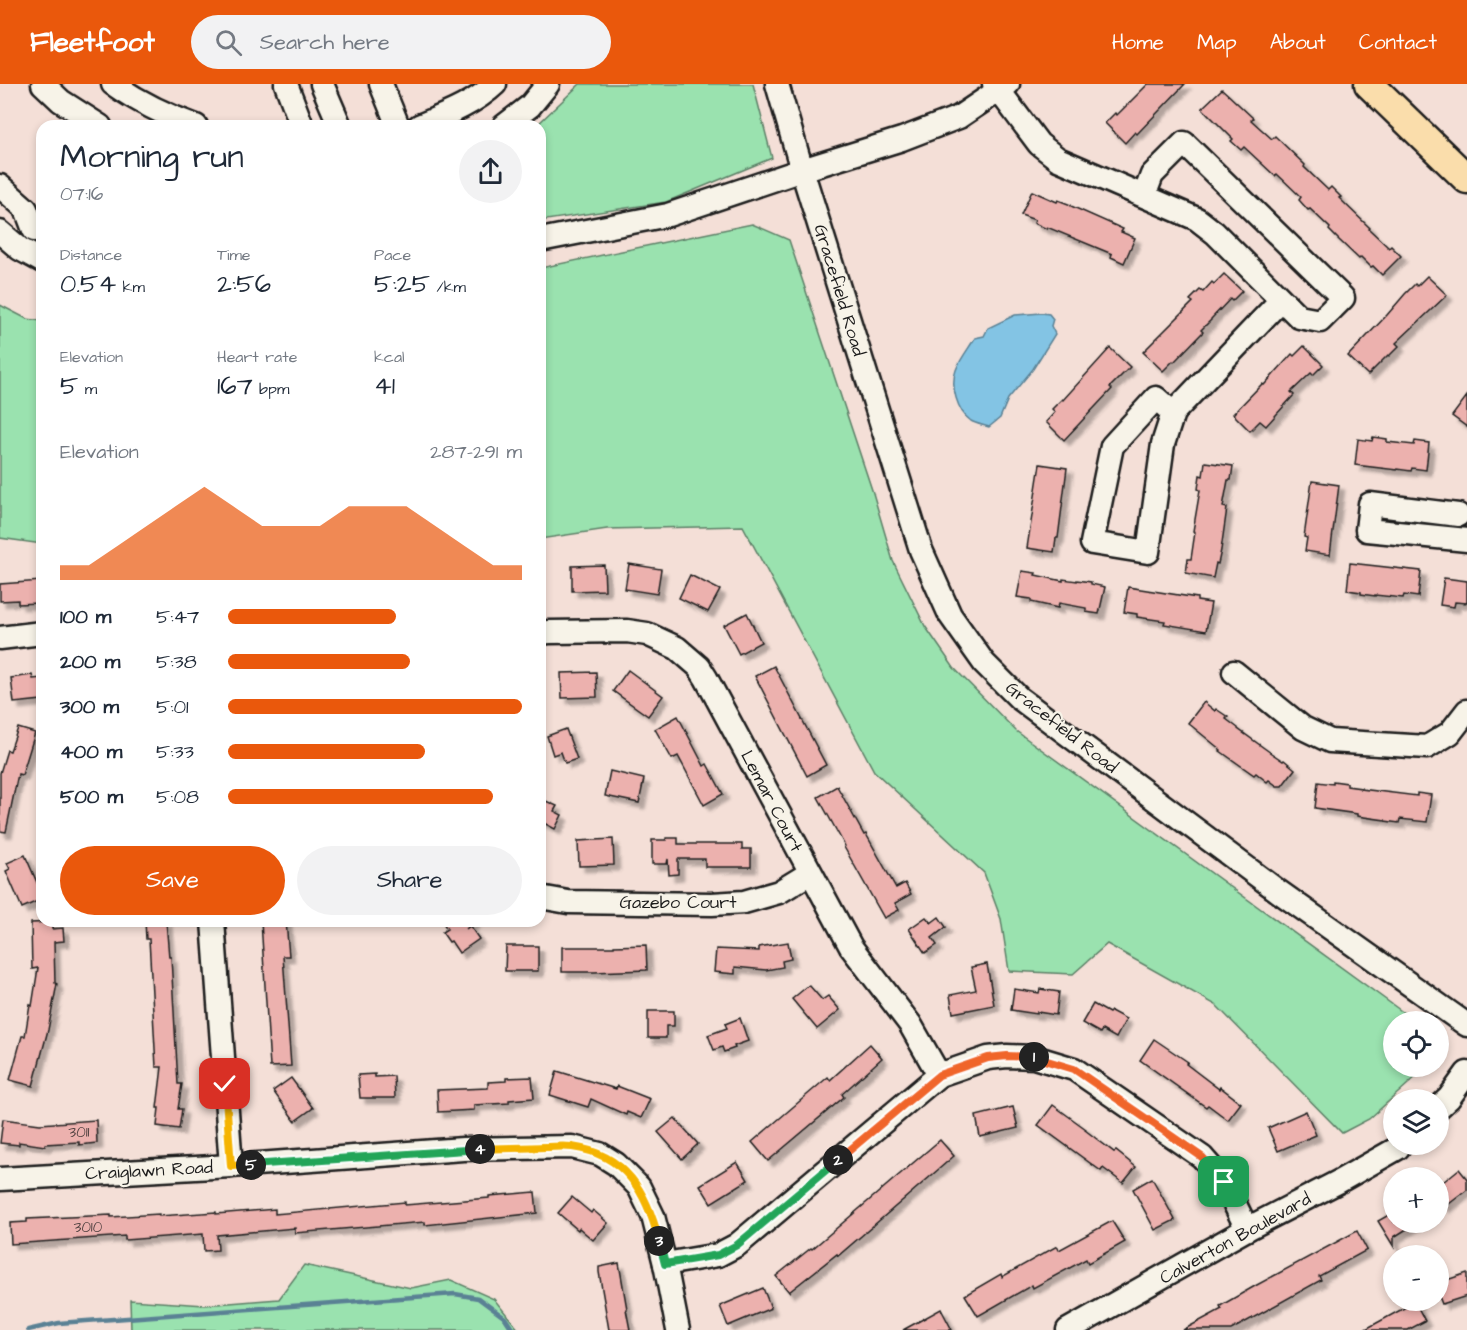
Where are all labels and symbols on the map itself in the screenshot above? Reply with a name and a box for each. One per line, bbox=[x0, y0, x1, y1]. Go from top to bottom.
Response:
street label: Gracefield Road bbox=[808, 221, 871, 359]
street label: Gracefield Road bbox=[1000, 676, 1123, 779]
street label: Lemar Court bbox=[734, 746, 809, 857]
street label: Gazebo Court bbox=[620, 890, 737, 915]
pin: 1 bbox=[1019, 1042, 1049, 1072]
pin bbox=[199, 1058, 250, 1109]
house number: 3011 bbox=[69, 1122, 90, 1143]
pin: 4 bbox=[465, 1134, 495, 1164]
pin: 2 bbox=[823, 1145, 853, 1175]
pin: 5 bbox=[236, 1150, 266, 1180]
street label: Craiglawn Road bbox=[84, 1155, 214, 1187]
pin bbox=[1198, 1156, 1249, 1207]
street label: Calverton Boulevard bbox=[1155, 1186, 1315, 1290]
house number: 3010 bbox=[74, 1217, 103, 1238]
pin: 3 bbox=[644, 1226, 674, 1256]

